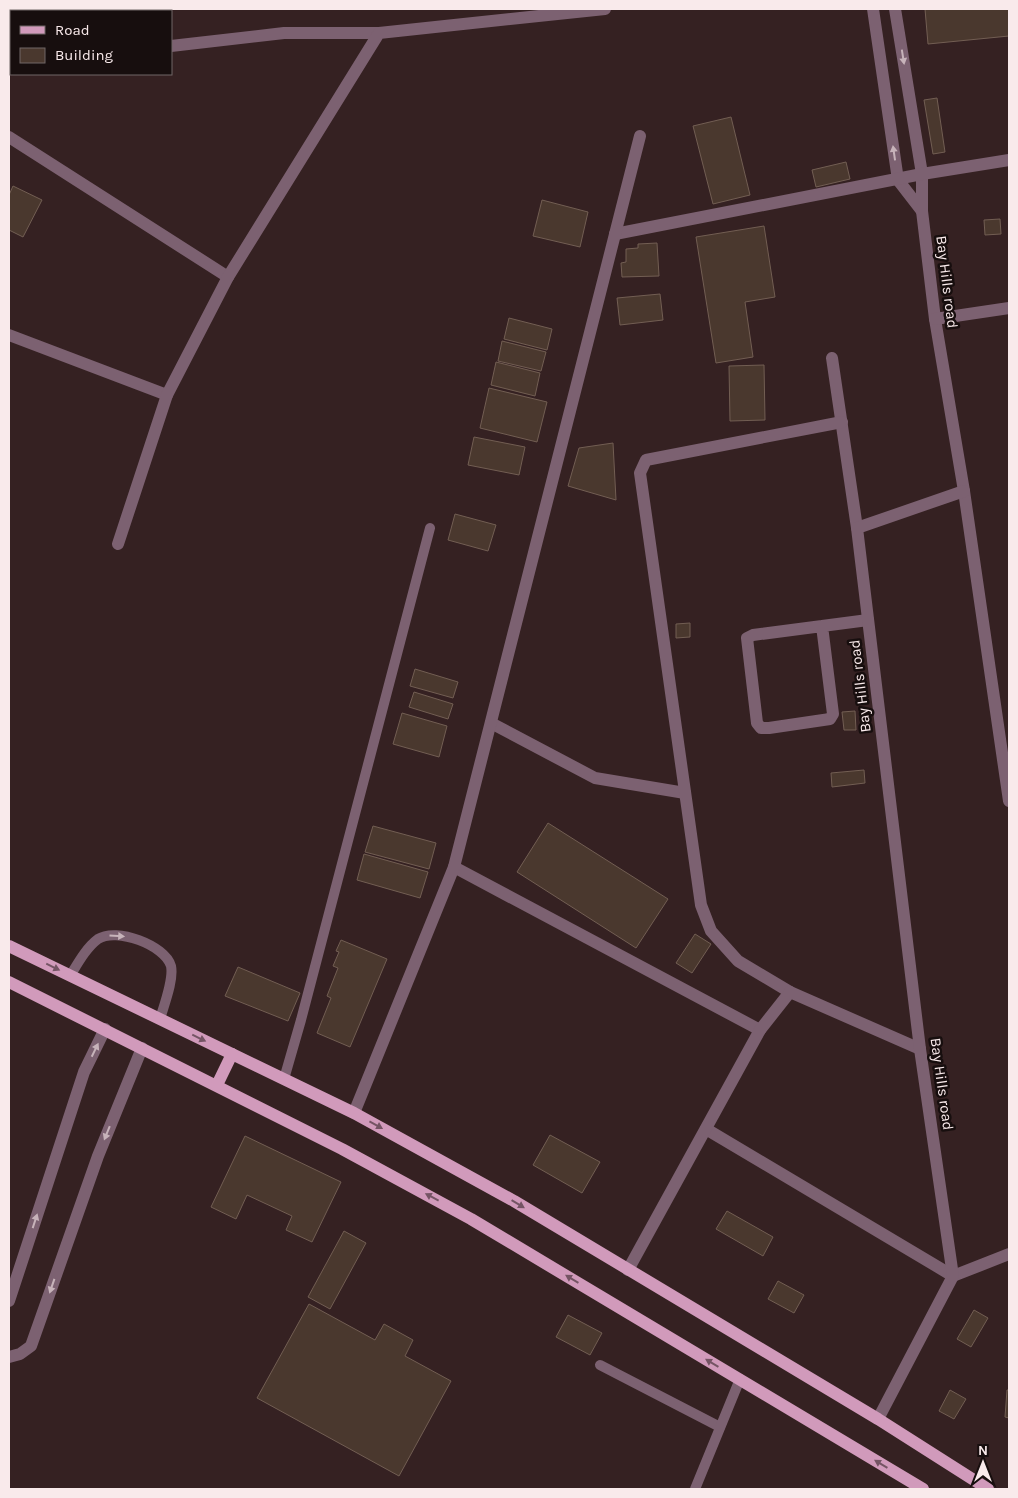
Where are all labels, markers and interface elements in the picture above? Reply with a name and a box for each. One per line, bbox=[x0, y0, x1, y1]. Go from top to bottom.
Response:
legend bbox=[10, 10, 172, 75]
text: Road bbox=[55, 21, 90, 39]
text: Building bbox=[55, 46, 113, 64]
one-way arrow bbox=[899, 49, 907, 65]
one-way arrow bbox=[890, 145, 898, 161]
street label: Bay Hills road bbox=[932, 235, 962, 329]
street label: Bay Hills road bbox=[845, 639, 875, 733]
one-way arrow bbox=[110, 932, 126, 940]
one-way arrow bbox=[45, 963, 60, 971]
one-way arrow bbox=[192, 1034, 206, 1042]
street label: Bay Hills road bbox=[927, 1037, 957, 1131]
one-way arrow bbox=[90, 1043, 99, 1058]
one-way arrow bbox=[369, 1121, 383, 1129]
one-way arrow bbox=[103, 1126, 111, 1140]
one-way arrow bbox=[425, 1193, 439, 1202]
one-way arrow bbox=[512, 1199, 525, 1208]
one-way arrow bbox=[32, 1214, 39, 1229]
one-way arrow bbox=[566, 1275, 579, 1284]
one-way arrow bbox=[48, 1278, 56, 1293]
one-way arrow bbox=[705, 1358, 718, 1367]
north arrow bbox=[958, 1438, 1008, 1488]
text: N bbox=[978, 1442, 988, 1459]
one-way arrow bbox=[875, 1460, 888, 1469]

